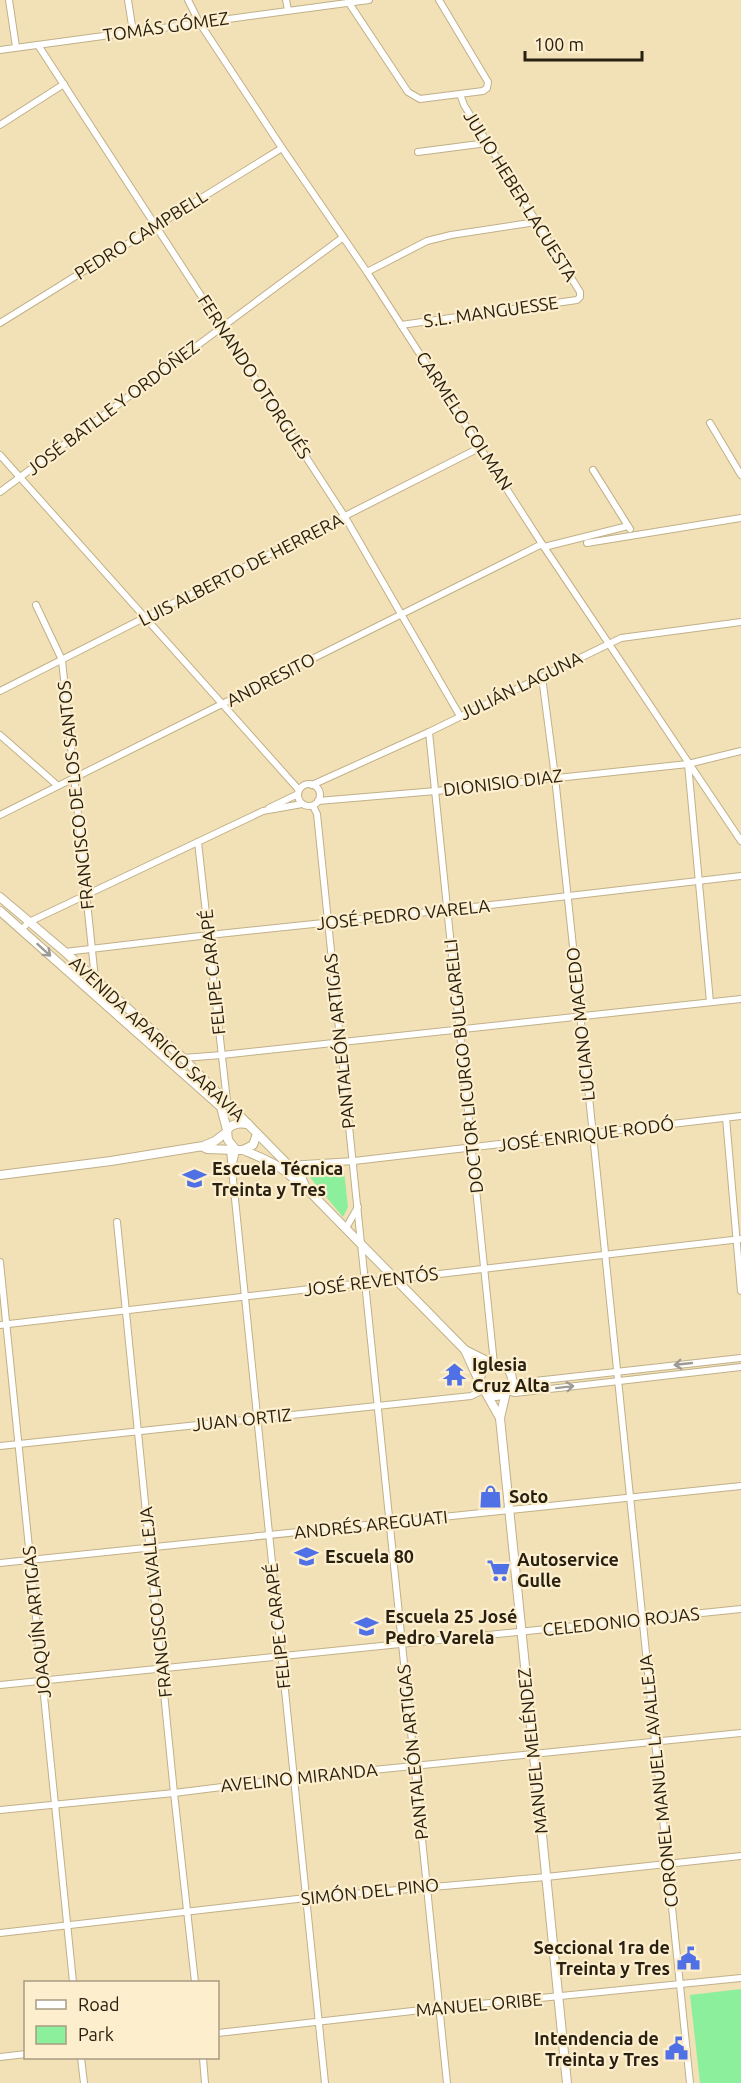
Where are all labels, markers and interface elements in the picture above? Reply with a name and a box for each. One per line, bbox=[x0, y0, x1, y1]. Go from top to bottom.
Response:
street label: TOMÁS GÓMEZ bbox=[102, 6, 230, 45]
scale bar bbox=[525, 24, 642, 62]
text: 100 m bbox=[534, 34, 584, 54]
street label: JULIO HEBER LACUESTA bbox=[460, 107, 582, 285]
street label: PEDRO CAMPBELL bbox=[71, 185, 210, 283]
street label: FERNANDO OTORGUÉS bbox=[194, 290, 316, 462]
street label: S.L. MANGUESSE bbox=[422, 292, 559, 330]
street label: JOSÉ BATLLE Y ORDÓÑEZ bbox=[22, 335, 203, 479]
street label: CARMELO COLMAN bbox=[413, 348, 517, 493]
street label: LUIS ALBERTO DE HERRERA bbox=[135, 509, 346, 629]
street label: JULIÁN LAGUNA bbox=[456, 646, 585, 723]
street label: ANDRESITO bbox=[223, 648, 318, 710]
street label: FRANCISCO DE LOS SANTOS bbox=[53, 680, 97, 910]
street label: DIONISIO DIAZ bbox=[442, 765, 564, 799]
street label: JOSÉ PEDRO VARELA bbox=[315, 894, 491, 933]
street label: FELIPE CARAPÉ bbox=[194, 909, 229, 1036]
street label: DOCTOR LICURGO BULGARELLI bbox=[440, 938, 486, 1194]
one-way arrow bbox=[36, 943, 51, 957]
street label: LUCIANO MACEDO bbox=[562, 946, 598, 1102]
street label: AVENIDA APARICIO SARAVIA bbox=[66, 952, 250, 1125]
street label: PANTALEÓN ARTIGAS bbox=[319, 953, 358, 1130]
street label: JOSÉ ENRIQUE RODÓ bbox=[496, 1112, 675, 1156]
place label: Escuela Técnica Treinta y Tres bbox=[212, 1158, 343, 1199]
school or university icon: Escuela Técnica Treinta y Tres bbox=[181, 1166, 207, 1192]
street label: JOSÉ REVENTÓS bbox=[302, 1262, 439, 1299]
place label: Iglesia Cruz Alta bbox=[472, 1354, 550, 1395]
one-way arrow bbox=[673, 1359, 693, 1370]
temple icon: Iglesia Cruz Alta bbox=[441, 1362, 467, 1388]
one-way arrow bbox=[554, 1381, 574, 1392]
street label: JUAN ORTIZ bbox=[191, 1404, 293, 1434]
shop icon: Soto bbox=[478, 1484, 504, 1510]
place label: Soto bbox=[509, 1486, 548, 1506]
street label: FRANCISCO LAVALLEJA bbox=[135, 1505, 175, 1698]
street label: ANDRÉS AREGUATI bbox=[293, 1505, 449, 1542]
school or university icon: Escuela 80 bbox=[294, 1544, 320, 1570]
street label: JOAQUÍN ARTIGAS bbox=[17, 1545, 55, 1699]
place label: Escuela 80 bbox=[325, 1546, 414, 1566]
place label: Autoservice Gulle bbox=[517, 1549, 619, 1590]
supermarket icon: Autoservice Gulle bbox=[486, 1557, 512, 1583]
street label: FELIPE CARAPÉ bbox=[259, 1563, 294, 1690]
street label: CELEDONIO ROJAS bbox=[541, 1603, 700, 1639]
place label: Escuela 25 José Pedro Varela bbox=[385, 1606, 517, 1647]
school or university icon: Escuela 25 José Pedro Varela bbox=[354, 1614, 380, 1640]
street label: CORONEL MANUEL LAVALLEJA bbox=[635, 1653, 681, 1908]
street label: PANTALEÓN ARTIGAS bbox=[392, 1664, 431, 1841]
street label: MANUEL MELÉNDEZ bbox=[512, 1667, 551, 1835]
street label: AVELINO MIRANDA bbox=[219, 1759, 379, 1795]
street label: SIMÓN DEL PINO bbox=[300, 1873, 440, 1908]
place label: Seccional 1ra de Treinta y Tres bbox=[534, 1937, 670, 1978]
public building icon: Seccional 1ra de Treinta y Tres bbox=[675, 1945, 701, 1971]
legend bbox=[24, 1981, 219, 2059]
street label: MANUEL ORIBE bbox=[415, 1988, 543, 2020]
text: Road bbox=[78, 1994, 120, 2014]
text: Park bbox=[78, 2024, 114, 2044]
place label: Intendencia de Treinta y Tres bbox=[534, 2028, 659, 2069]
public building icon: Intendencia de Treinta y Tres bbox=[664, 2036, 690, 2062]

